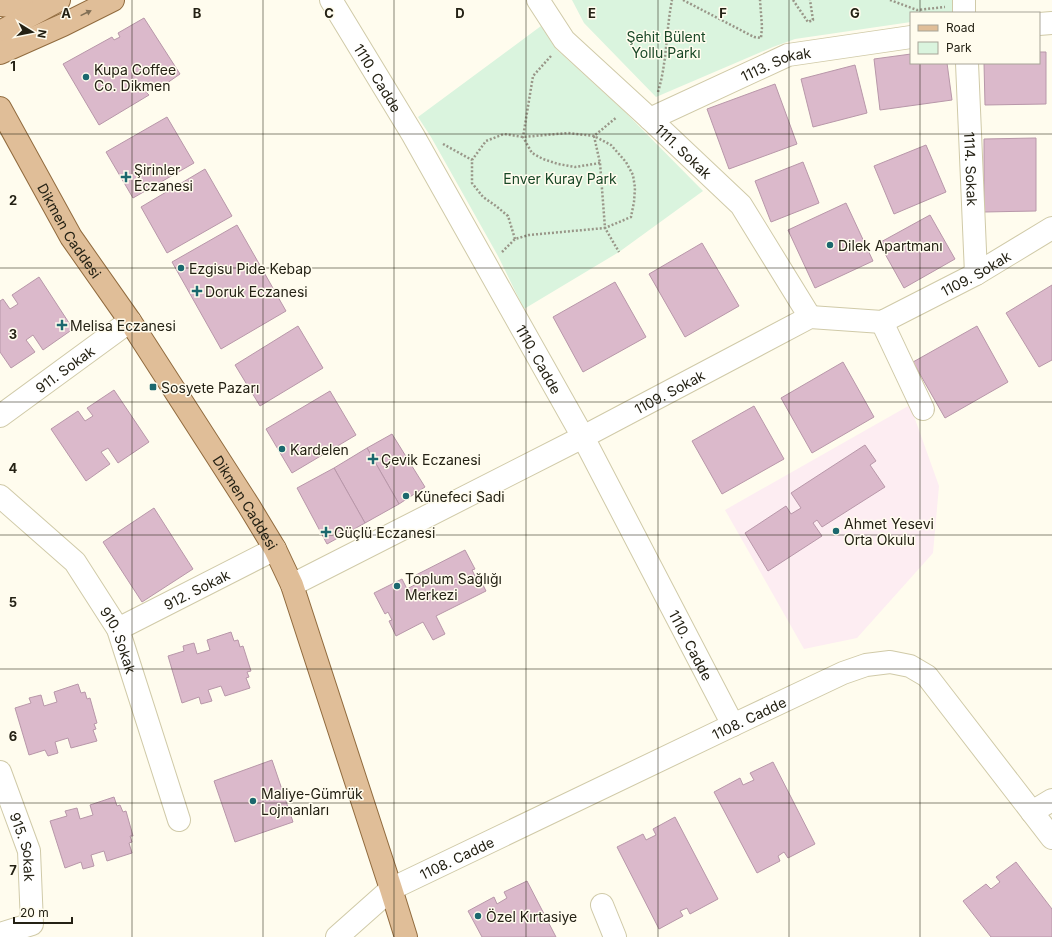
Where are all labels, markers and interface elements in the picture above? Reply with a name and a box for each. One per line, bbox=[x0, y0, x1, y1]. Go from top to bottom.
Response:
text: A bbox=[61, 5, 71, 21]
text: B bbox=[193, 5, 202, 21]
text: C bbox=[324, 5, 334, 21]
text: D bbox=[455, 5, 465, 21]
text: E bbox=[588, 5, 596, 21]
text: F bbox=[719, 5, 727, 21]
text: G bbox=[850, 5, 860, 21]
one-way arrow bbox=[80, 10, 92, 16]
north arrow bbox=[12, 12, 52, 52]
legend bbox=[910, 12, 1040, 64]
text: Road bbox=[946, 20, 975, 35]
text: N bbox=[34, 28, 49, 39]
park label: Şehit Bülent Yollu Parkı bbox=[626, 28, 706, 61]
street label: 1110. Cadde bbox=[351, 40, 405, 115]
text: Park bbox=[946, 40, 972, 55]
street label: 1113. Sokak bbox=[738, 43, 812, 84]
text: 1 bbox=[10, 58, 16, 74]
place label: Kupa Coffee Co. Dikmen bbox=[94, 61, 176, 94]
marker: Kupa Coffee Co. Dikmen bbox=[81, 72, 91, 82]
street label: 1111. Sokak bbox=[652, 120, 716, 182]
street label: 1114. Sokak bbox=[961, 131, 982, 207]
place label: Şirinler Eczanesi bbox=[134, 161, 193, 194]
park label: Enver Kuray Park bbox=[503, 170, 617, 187]
marker: Şirinler Eczanesi bbox=[121, 172, 131, 182]
street label: Dikmen Caddesi bbox=[34, 180, 105, 281]
text: 2 bbox=[9, 192, 17, 208]
place label: Dilek Apartmanı bbox=[838, 237, 943, 254]
marker: Dilek Apartmanı bbox=[825, 240, 835, 250]
street label: 1109. Sokak bbox=[938, 247, 1014, 299]
place label: Ezgisu Pide Kebap bbox=[189, 260, 312, 277]
marker: Ezgisu Pide Kebap bbox=[176, 263, 186, 273]
place label: Doruk Eczanesi bbox=[205, 283, 308, 300]
marker: Doruk Eczanesi bbox=[192, 286, 202, 296]
place label: Melisa Eczanesi bbox=[70, 317, 176, 334]
marker: Melisa Eczanesi bbox=[57, 320, 67, 330]
street label: 1110. Cadde bbox=[513, 321, 565, 397]
text: 3 bbox=[9, 326, 17, 342]
street label: 911. Sokak bbox=[32, 341, 98, 396]
street label: 1109. Sokak bbox=[631, 366, 708, 417]
place label: Sosyete Pazarı bbox=[161, 379, 259, 396]
marker: Sosyete Pazarı bbox=[148, 382, 158, 392]
place label: Kardelen bbox=[290, 441, 349, 458]
marker: Kardelen bbox=[277, 444, 287, 454]
place label: Çevik Eczanesi bbox=[381, 451, 481, 468]
street label: Dikmen Caddesi bbox=[210, 452, 282, 552]
marker: Çevik Eczanesi bbox=[368, 454, 378, 464]
text: 4 bbox=[9, 460, 18, 476]
place label: Künefeci Sadi bbox=[414, 488, 505, 505]
marker: Künefeci Sadi bbox=[401, 491, 411, 501]
place label: Ahmet Yesevi Orta Okulu bbox=[844, 515, 934, 548]
place label: Güçlü Eczanesi bbox=[334, 524, 435, 541]
marker: Ahmet Yesevi Orta Okulu bbox=[831, 526, 841, 536]
marker: Güçlü Eczanesi bbox=[321, 527, 331, 537]
street label: 912. Sokak bbox=[161, 565, 232, 613]
place label: Toplum Sağlığı Merkezi bbox=[405, 570, 502, 603]
marker: Toplum Sağlığı Merkezi bbox=[392, 581, 402, 591]
text: 5 bbox=[9, 594, 17, 610]
street label: 910. Sokak bbox=[97, 603, 140, 676]
street label: 1110. Cadde bbox=[666, 607, 717, 683]
street label: 1108. Cadde bbox=[709, 693, 789, 742]
text: 6 bbox=[9, 728, 17, 744]
place label: Maliye-Gümrük Lojmanları bbox=[261, 785, 363, 818]
marker: Maliye-Gümrük Lojmanları bbox=[248, 796, 258, 806]
street label: 915. Sokak bbox=[7, 810, 39, 882]
street label: 1108. Cadde bbox=[417, 833, 496, 883]
text: 7 bbox=[9, 862, 17, 878]
scale bar bbox=[14, 899, 72, 925]
text: 20 m bbox=[20, 905, 49, 920]
place label: Özel Kırtasiye bbox=[486, 908, 577, 925]
marker: Özel Kırtasiye bbox=[473, 911, 483, 921]

